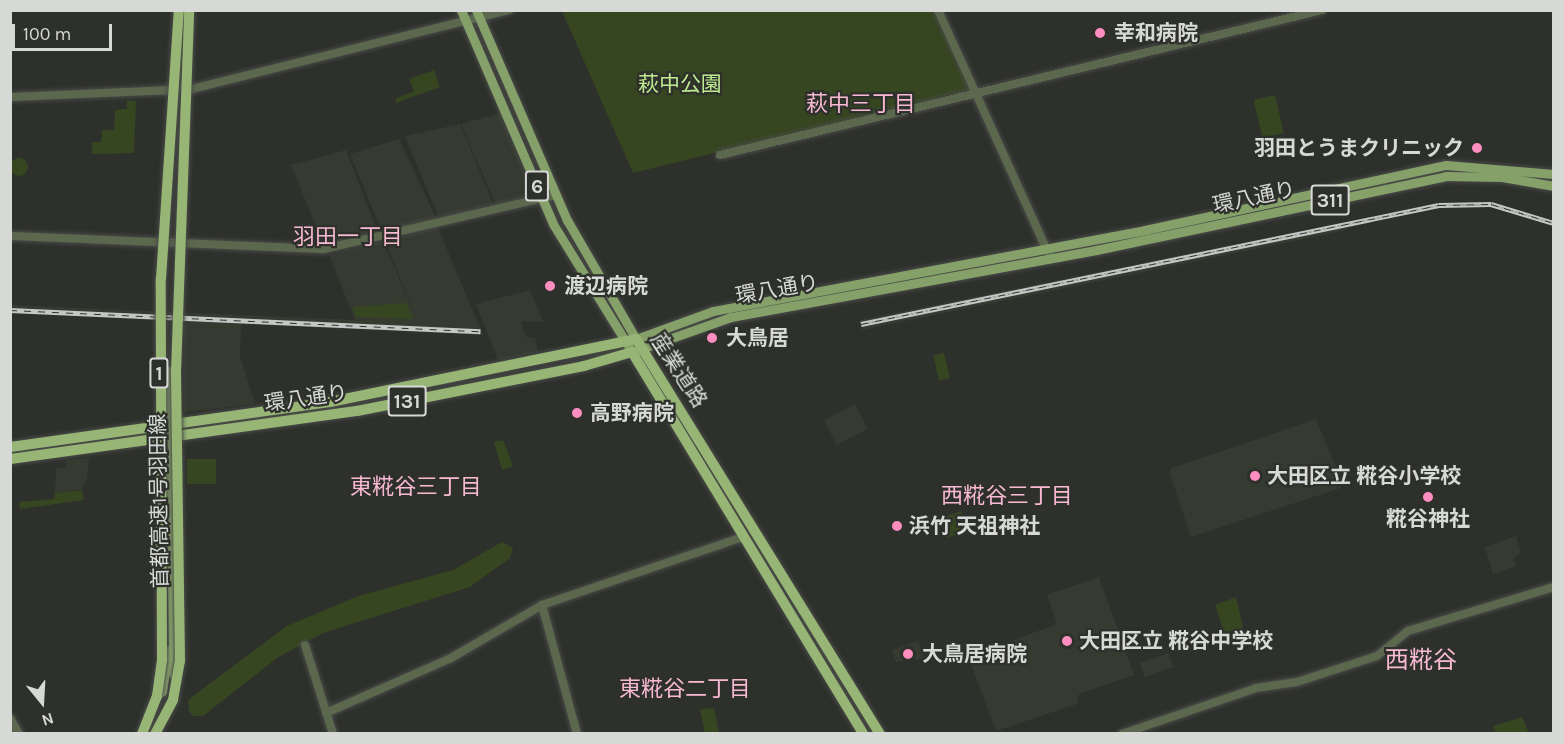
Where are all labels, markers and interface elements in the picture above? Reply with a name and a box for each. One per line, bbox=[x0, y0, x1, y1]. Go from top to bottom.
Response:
scale bar bbox=[15, 12, 116, 50]
place label: 幸和病院 bbox=[1114, 20, 1198, 46]
text: 100 m bbox=[23, 23, 71, 45]
marker: 幸和病院 bbox=[1091, 24, 1109, 42]
park label: 萩中公園 bbox=[638, 71, 722, 97]
district label: 萩中三丁目 bbox=[806, 92, 916, 118]
place label: 羽田とうまクリニック bbox=[1254, 135, 1464, 161]
marker: 羽田とうまクリニック bbox=[1468, 139, 1486, 157]
road number: 6 bbox=[524, 169, 550, 203]
street label: 環八通り bbox=[1210, 176, 1298, 218]
road number: 311 bbox=[1310, 183, 1350, 217]
district label: 羽田一丁目 bbox=[293, 225, 403, 251]
street label: 環八通り bbox=[733, 269, 821, 309]
place label: 渡辺病院 bbox=[564, 273, 648, 299]
marker: 渡辺病院 bbox=[541, 277, 559, 295]
place label: 大鳥居 bbox=[726, 325, 789, 351]
street label: 産業道路 bbox=[646, 328, 712, 412]
marker: 大鳥居 bbox=[703, 329, 721, 347]
road number: 1 bbox=[148, 356, 170, 390]
street label: 環八通り bbox=[263, 380, 349, 416]
road number: 131 bbox=[388, 384, 426, 418]
place label: 高野病院 bbox=[590, 400, 674, 426]
marker: 高野病院 bbox=[568, 404, 586, 422]
street label: 首都高速1号羽田線 bbox=[145, 413, 173, 589]
place label: 大田区立 糀谷小学校 bbox=[1267, 463, 1461, 489]
marker: 大田区立 糀谷小学校 bbox=[1248, 469, 1262, 483]
district label: 東糀谷三丁目 bbox=[350, 475, 482, 501]
district label: 西糀谷三丁目 bbox=[941, 484, 1073, 510]
marker: 糀谷神社 bbox=[1421, 490, 1435, 504]
place label: 糀谷神社 bbox=[1386, 506, 1470, 532]
place label: 浜竹 天祖神社 bbox=[909, 513, 1040, 539]
marker: 浜竹 天祖神社 bbox=[890, 519, 904, 533]
place label: 大田区立 糀谷中学校 bbox=[1079, 628, 1273, 654]
marker: 大田区立 糀谷中学校 bbox=[1060, 634, 1074, 648]
place label: 大鳥居病院 bbox=[922, 641, 1027, 667]
marker: 大鳥居病院 bbox=[899, 645, 917, 663]
district label: 西糀谷 bbox=[1385, 647, 1457, 675]
north arrow bbox=[12, 672, 72, 732]
district label: 東糀谷二丁目 bbox=[619, 677, 751, 703]
text: N bbox=[39, 709, 56, 730]

